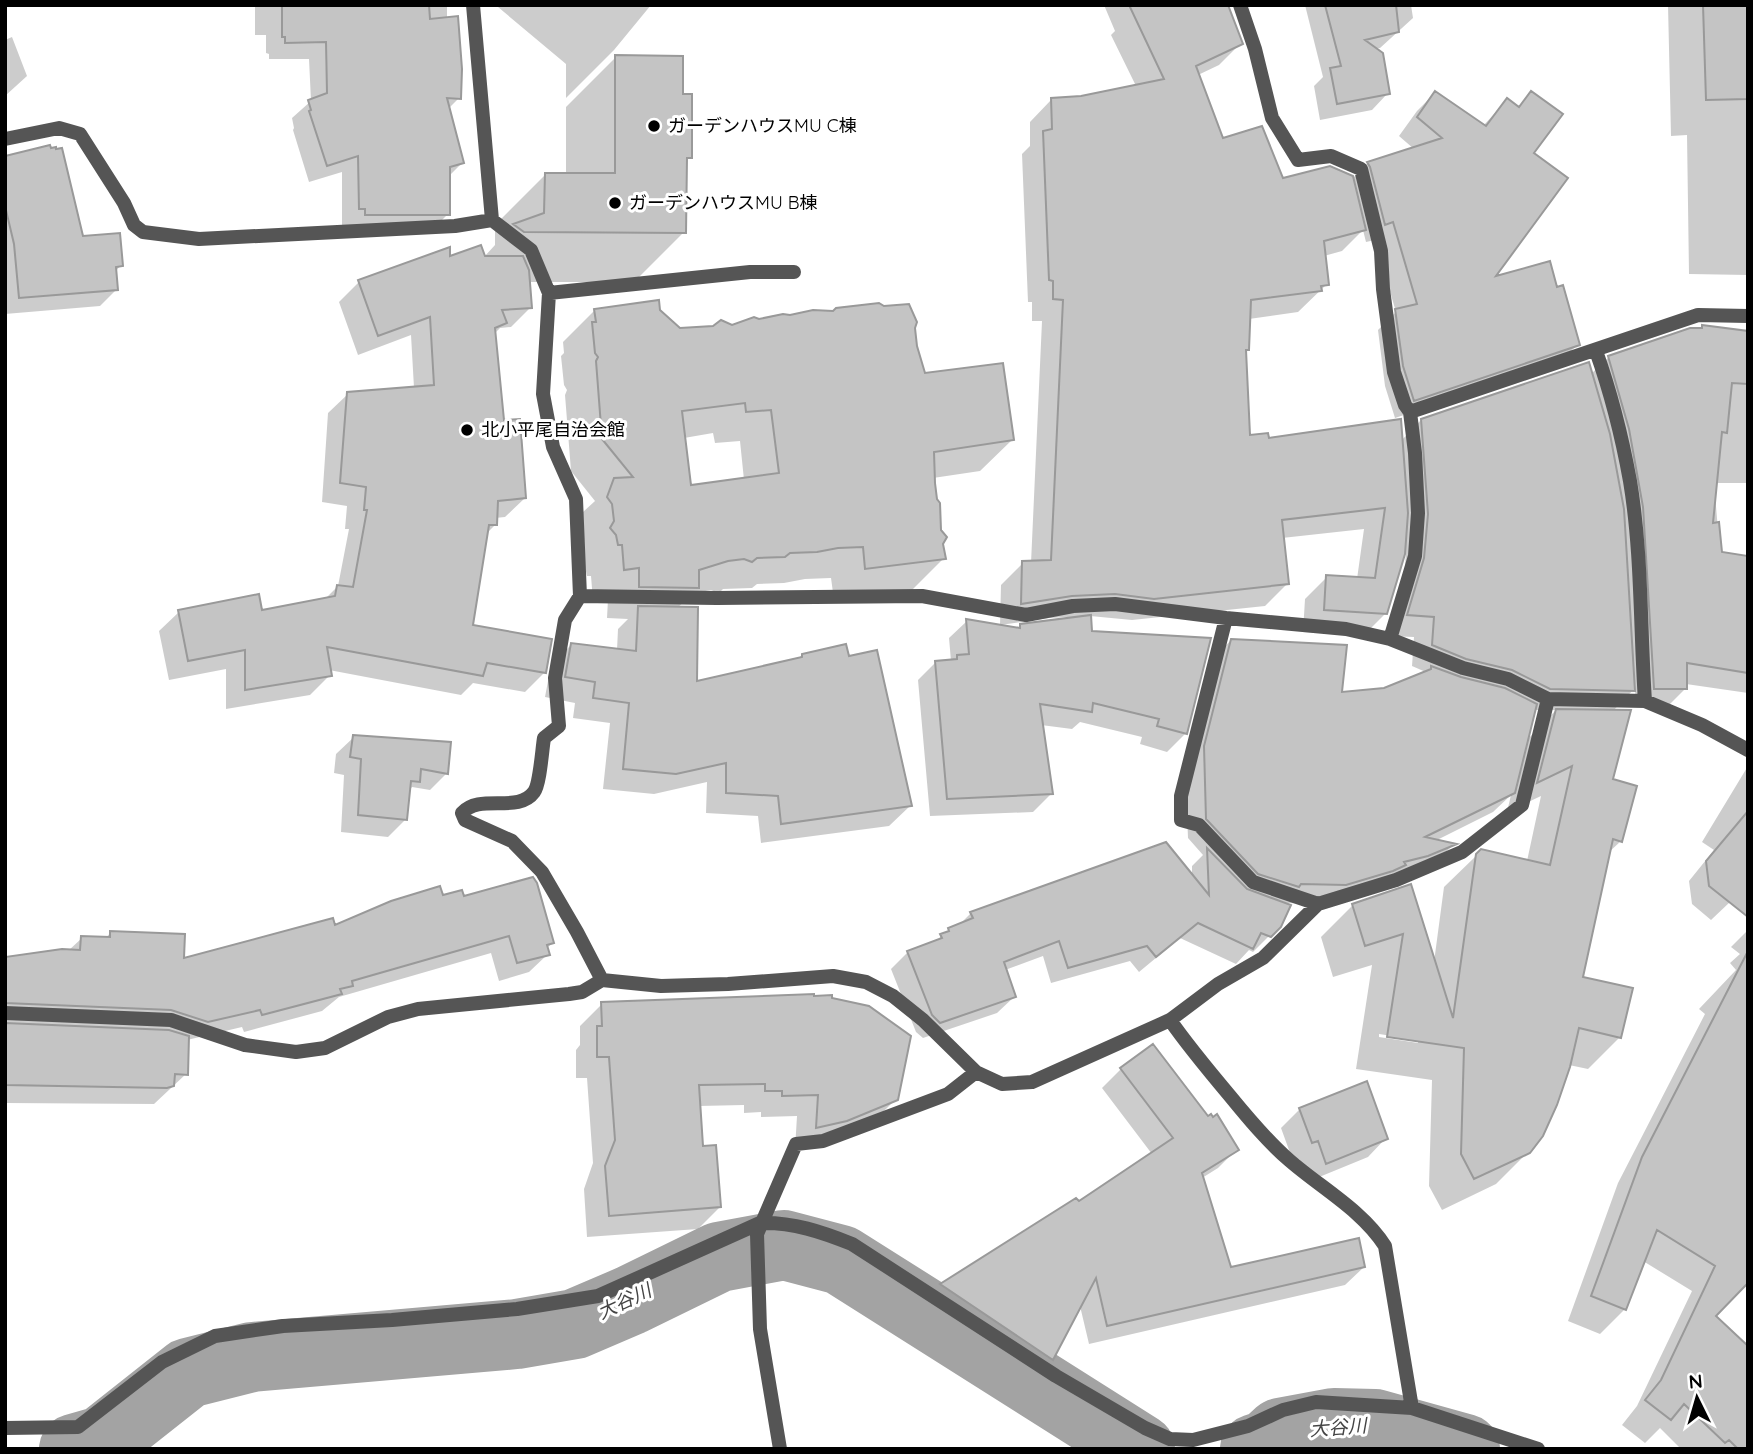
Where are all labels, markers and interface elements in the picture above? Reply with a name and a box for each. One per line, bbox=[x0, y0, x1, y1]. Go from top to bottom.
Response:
place label: ガーデンハウスMU C棟 bbox=[668, 114, 856, 137]
marker: ガーデンハウスMU C棟 bbox=[646, 118, 662, 134]
place label: ガーデンハウスMU B棟 bbox=[629, 191, 817, 214]
marker: ガーデンハウスMU B棟 bbox=[607, 195, 623, 211]
place label: 北小平尾自治会館 bbox=[481, 418, 625, 441]
marker: 北小平尾自治会館 bbox=[459, 422, 475, 438]
water label: 大谷川 bbox=[593, 1277, 657, 1324]
north arrow bbox=[1662, 1363, 1732, 1433]
text: N bbox=[1688, 1369, 1704, 1394]
water label: 大谷川 bbox=[1309, 1413, 1369, 1441]

